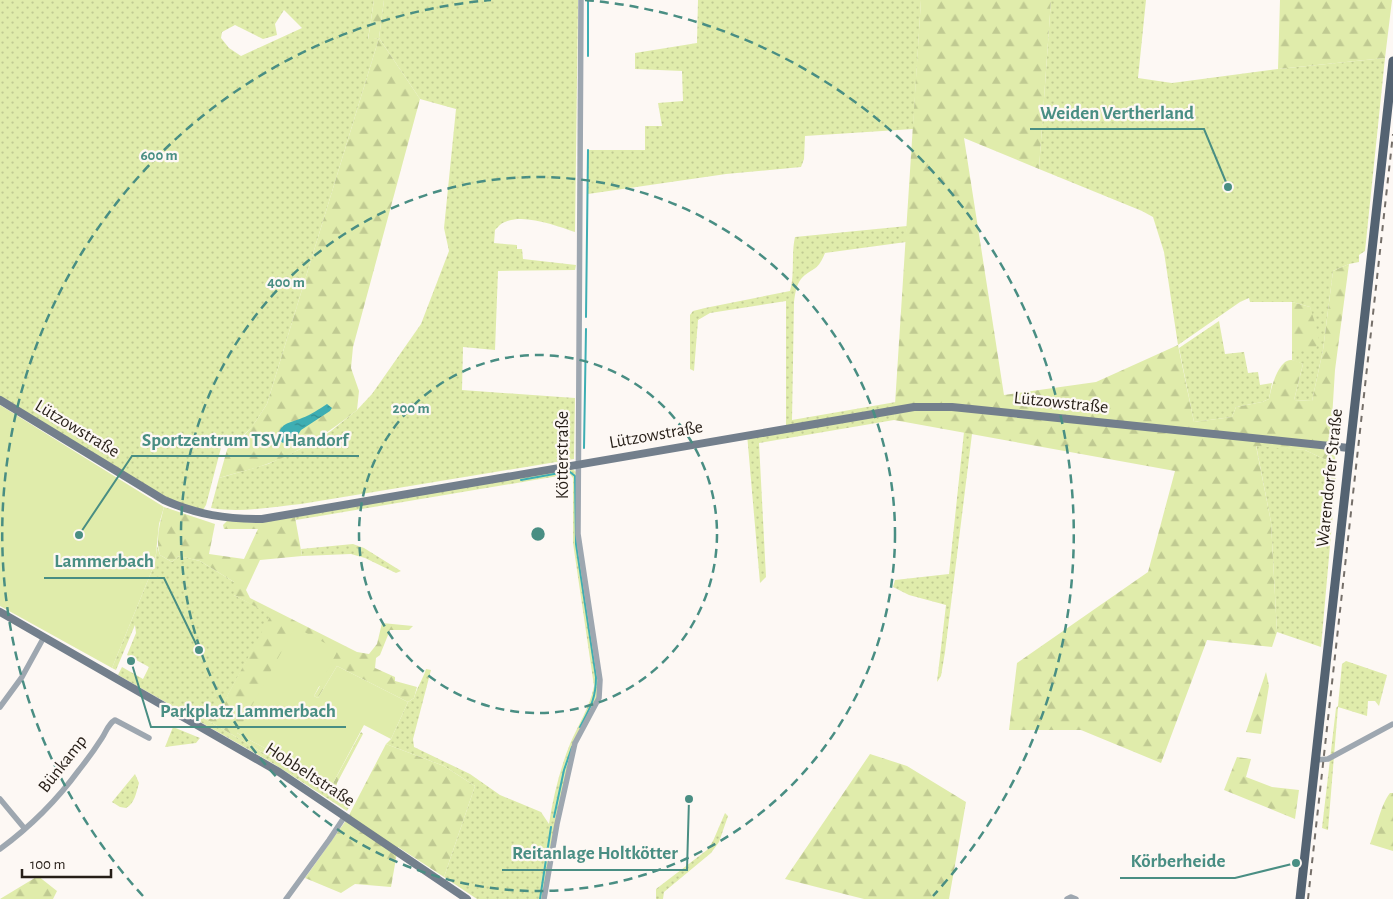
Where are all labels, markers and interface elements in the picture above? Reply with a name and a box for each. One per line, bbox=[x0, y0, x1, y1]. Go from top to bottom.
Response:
callout: Weiden Vertherland bbox=[1030, 95, 1204, 129]
text: Weiden Vertherland bbox=[1040, 104, 1194, 123]
text: 600 m bbox=[140, 148, 178, 163]
text: 400 m bbox=[267, 275, 305, 290]
street label: Lützowstraße bbox=[1013, 389, 1109, 417]
street label: Lützowstraße bbox=[32, 397, 122, 461]
text: 200 m bbox=[392, 401, 430, 416]
street label: Warendorfer Straße bbox=[1314, 408, 1346, 548]
street label: Kötterstraße bbox=[554, 411, 572, 499]
street label: Lützowstraße bbox=[608, 418, 704, 452]
callout: Sportzentrum TSV Handorf bbox=[132, 422, 359, 456]
text: Sportzentrum TSV Handorf bbox=[142, 431, 350, 450]
centre of rings bbox=[529, 525, 547, 543]
callout: Lammerbach bbox=[44, 544, 164, 578]
text: Lammerbach bbox=[54, 552, 154, 571]
callout: Parkplatz Lammerbach bbox=[151, 693, 346, 727]
text: Parkplatz Lammerbach bbox=[160, 702, 336, 721]
street label: Bünkamp bbox=[35, 732, 91, 796]
street label: Hobbeltstraße bbox=[262, 740, 358, 810]
callout: Reitanlage Holtkötter bbox=[502, 836, 687, 870]
text: Reitanlage Holtkötter bbox=[512, 844, 678, 863]
callout: Körberheide bbox=[1120, 844, 1235, 878]
scale bar bbox=[22, 846, 111, 878]
text: Körberheide bbox=[1131, 852, 1225, 871]
text: 100 m bbox=[30, 857, 65, 872]

